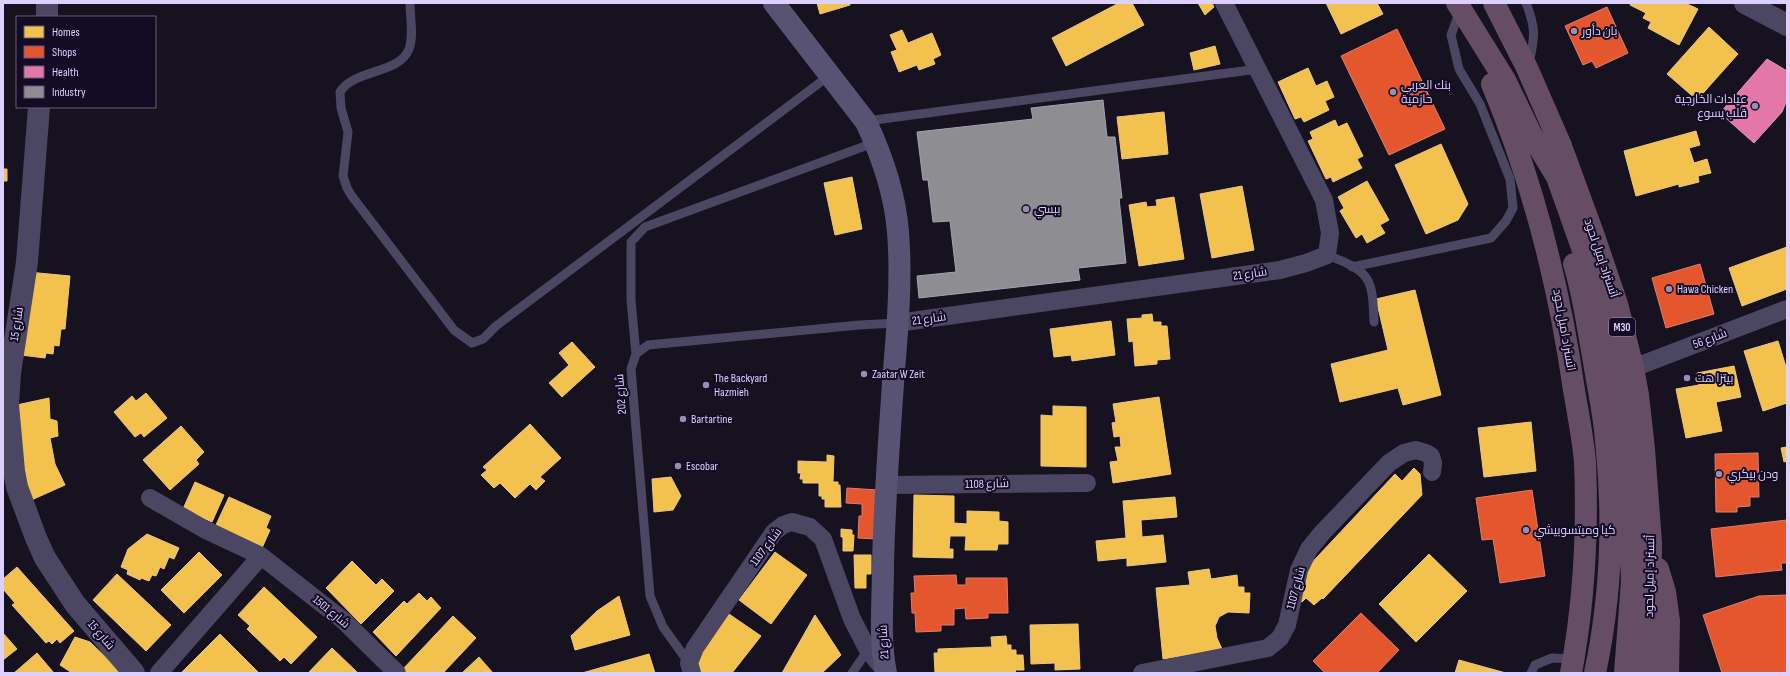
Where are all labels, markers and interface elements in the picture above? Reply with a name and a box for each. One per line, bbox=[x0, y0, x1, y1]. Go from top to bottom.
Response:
legend bbox=[16, 16, 156, 108]
place label: بان دأور bbox=[1581, 23, 1617, 39]
text: Homes bbox=[52, 25, 80, 40]
marker: بان دأور bbox=[1569, 26, 1579, 36]
text: Shops bbox=[52, 45, 77, 60]
text: Health bbox=[52, 65, 79, 80]
place label: بنك العربي حازمية bbox=[1401, 78, 1451, 107]
text: Industry bbox=[52, 85, 86, 100]
marker: بنك العربي حازمية bbox=[1388, 87, 1398, 97]
place label: عيادات الخارجية قلب يسوع bbox=[1675, 92, 1747, 121]
marker: عيادات الخارجية قلب يسوع bbox=[1750, 101, 1760, 111]
place label: ببسي bbox=[1034, 202, 1061, 219]
marker: ببسي bbox=[1021, 204, 1031, 214]
street label: أتستراد إميل لحود bbox=[1580, 216, 1623, 300]
street label: شارع 21 bbox=[1232, 264, 1268, 284]
place label: Hawa Chicken bbox=[1677, 282, 1733, 297]
marker: Hawa Chicken bbox=[1664, 284, 1674, 294]
street label: اتستراد اميل لحود bbox=[1549, 288, 1579, 372]
street label: شارع 15 bbox=[7, 306, 27, 342]
street label: شارع 21 bbox=[911, 309, 947, 329]
road number: M30 bbox=[1609, 318, 1635, 336]
street label: شارع 56 bbox=[1691, 326, 1729, 352]
place label: Zaatar W Zeit bbox=[872, 367, 925, 382]
marker: Zaatar W Zeit bbox=[859, 369, 869, 379]
place label: The Backyard Hazmieh bbox=[714, 371, 767, 400]
place label: بيتزا هت bbox=[1695, 371, 1733, 386]
street label: شارع 202 bbox=[612, 373, 630, 415]
marker: بيتزا هت bbox=[1682, 373, 1692, 383]
marker: The Backyard Hazmieh bbox=[701, 380, 711, 390]
place label: Bartartine bbox=[691, 412, 732, 427]
marker: Bartartine bbox=[678, 414, 688, 424]
place label: Escobar bbox=[686, 459, 719, 474]
marker: Escobar bbox=[673, 461, 683, 471]
place label: ودن بيكري bbox=[1727, 467, 1778, 484]
marker: ودن بيكري bbox=[1714, 469, 1724, 479]
street label: شارع 1108 bbox=[965, 476, 1009, 492]
place label: كيا وميتسوبيشي bbox=[1534, 523, 1616, 540]
street label: شارع 1107 bbox=[747, 525, 785, 569]
marker: كيا وميتسوبيشي bbox=[1521, 525, 1531, 535]
street label: أتستراد إميل لحود bbox=[1641, 534, 1658, 618]
street label: شارع 1107 bbox=[1283, 565, 1309, 611]
street label: شارع 1501 bbox=[309, 592, 353, 632]
street label: شارع 15 bbox=[84, 617, 118, 653]
street label: شارع 21 bbox=[876, 624, 892, 660]

